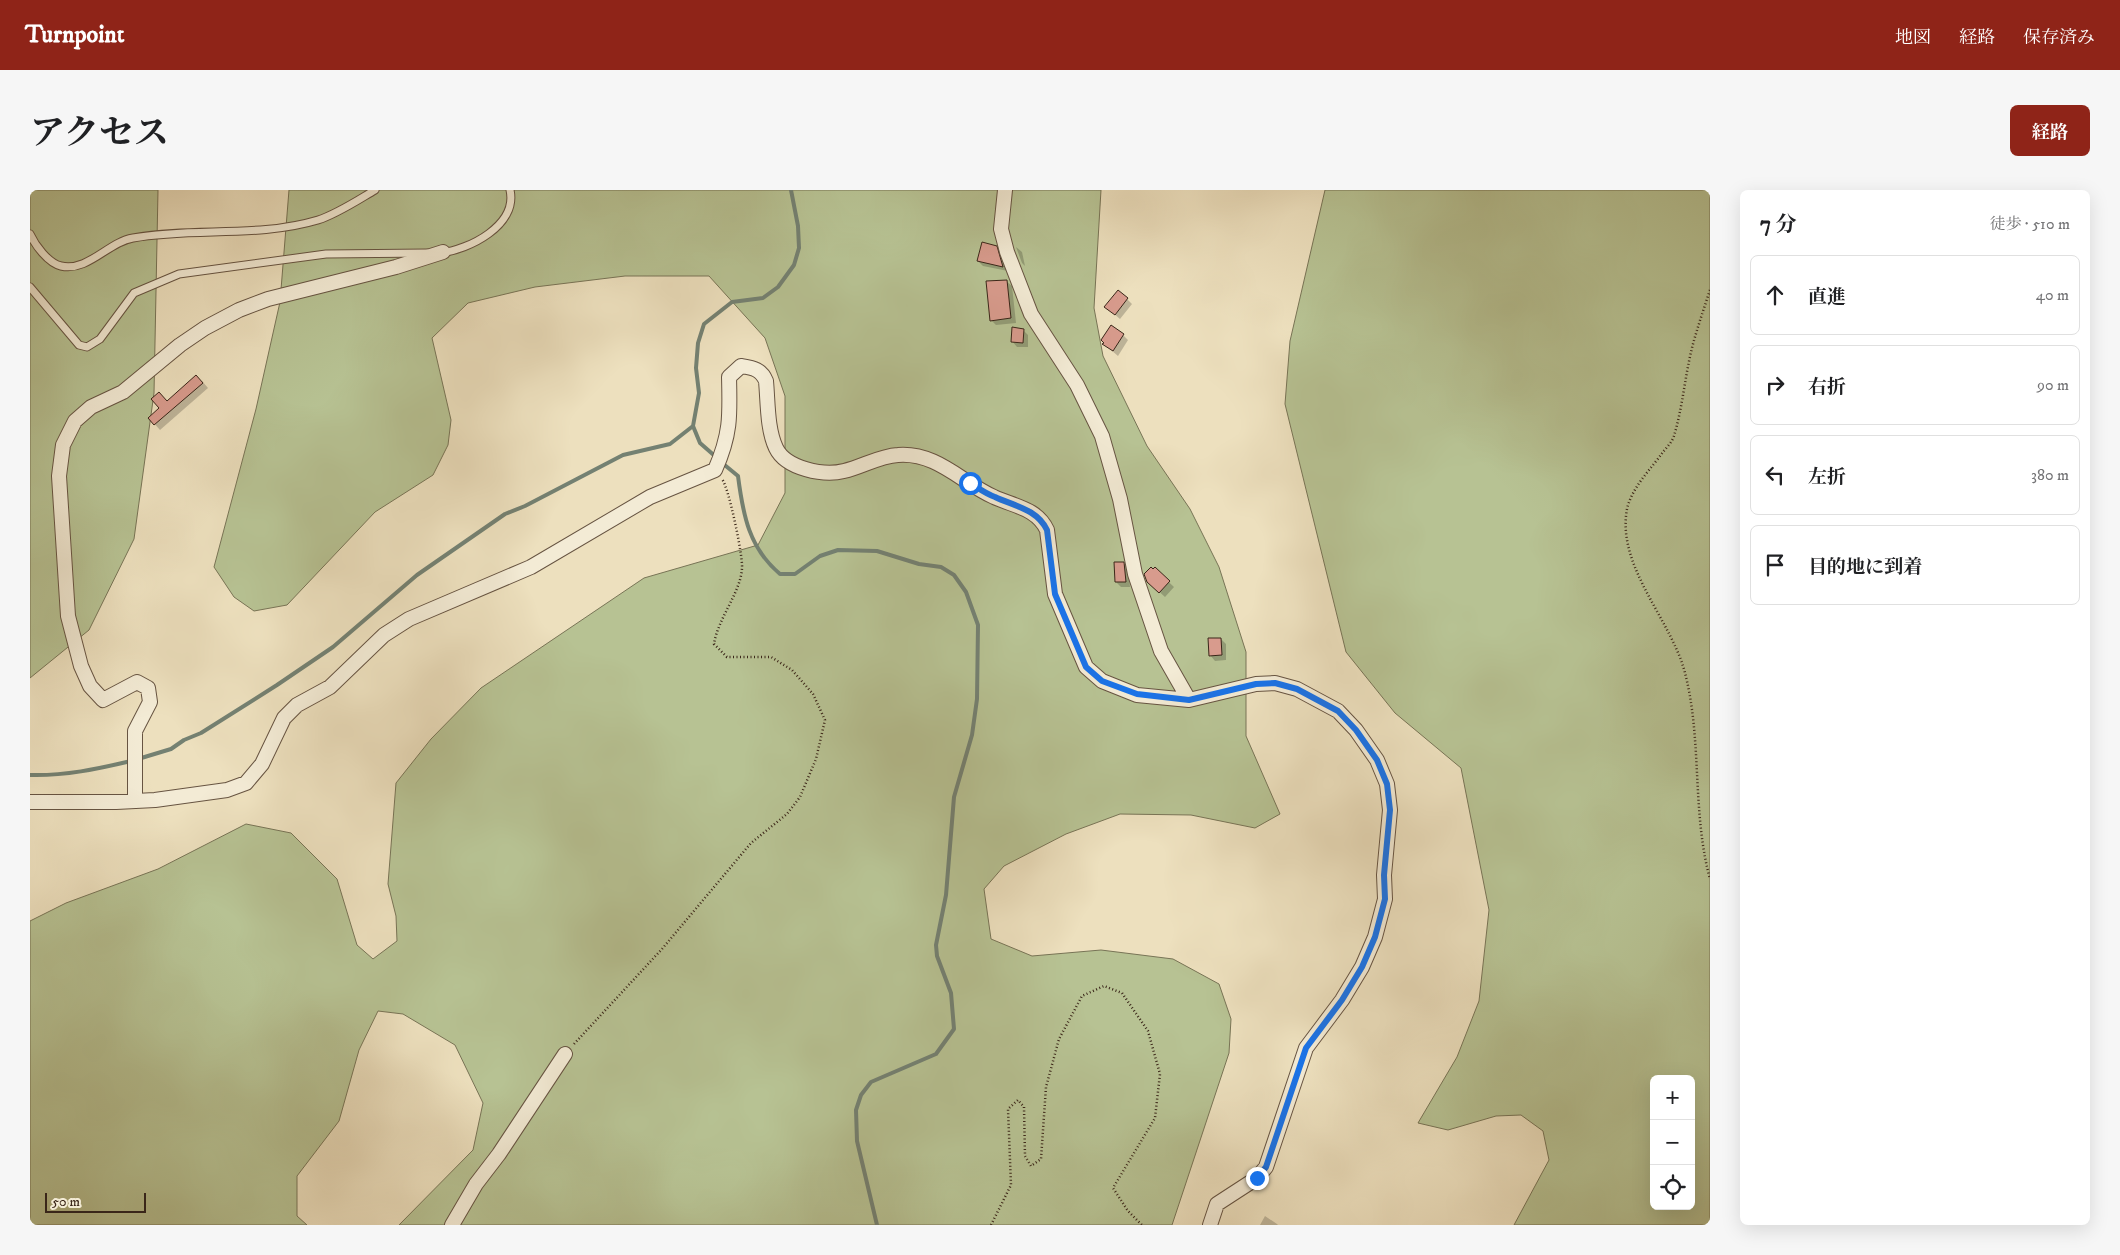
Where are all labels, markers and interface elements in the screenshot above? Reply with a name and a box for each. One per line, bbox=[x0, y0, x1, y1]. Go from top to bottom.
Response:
text: Turnpoint bbox=[25, 20, 124, 50]
text: 地図 bbox=[1895, 27, 1931, 49]
text: 経路 bbox=[1959, 27, 1995, 49]
text: 保存済み bbox=[2023, 27, 2095, 49]
button: 経路 bbox=[2010, 105, 2090, 156]
text: アクセス bbox=[30, 112, 169, 156]
text: 7 分 bbox=[1760, 212, 1797, 238]
text: 徒歩 · 510 m bbox=[1989, 214, 2070, 234]
icon: ahead bbox=[1761, 281, 1789, 309]
text: 40 m bbox=[2036, 285, 2069, 305]
text: 直進 bbox=[1808, 286, 1846, 309]
icon: right bbox=[1761, 371, 1789, 399]
text: 90 m bbox=[2037, 375, 2069, 395]
text: 右折 bbox=[1808, 376, 1846, 399]
icon: left bbox=[1761, 461, 1789, 489]
text: 380 m bbox=[2031, 465, 2069, 485]
text: 左折 bbox=[1808, 466, 1846, 489]
route start bbox=[959, 472, 982, 495]
icon: arrive bbox=[1761, 551, 1789, 579]
text: 目的地に到着 bbox=[1808, 556, 1922, 579]
map controls bbox=[1650, 1075, 1695, 1210]
button: + bbox=[1650, 1075, 1695, 1120]
button: − bbox=[1650, 1120, 1695, 1165]
button: locate bbox=[1650, 1165, 1695, 1210]
route end bbox=[1246, 1167, 1269, 1190]
scale bar bbox=[45, 1190, 146, 1213]
text: 50 m bbox=[52, 1193, 80, 1211]

